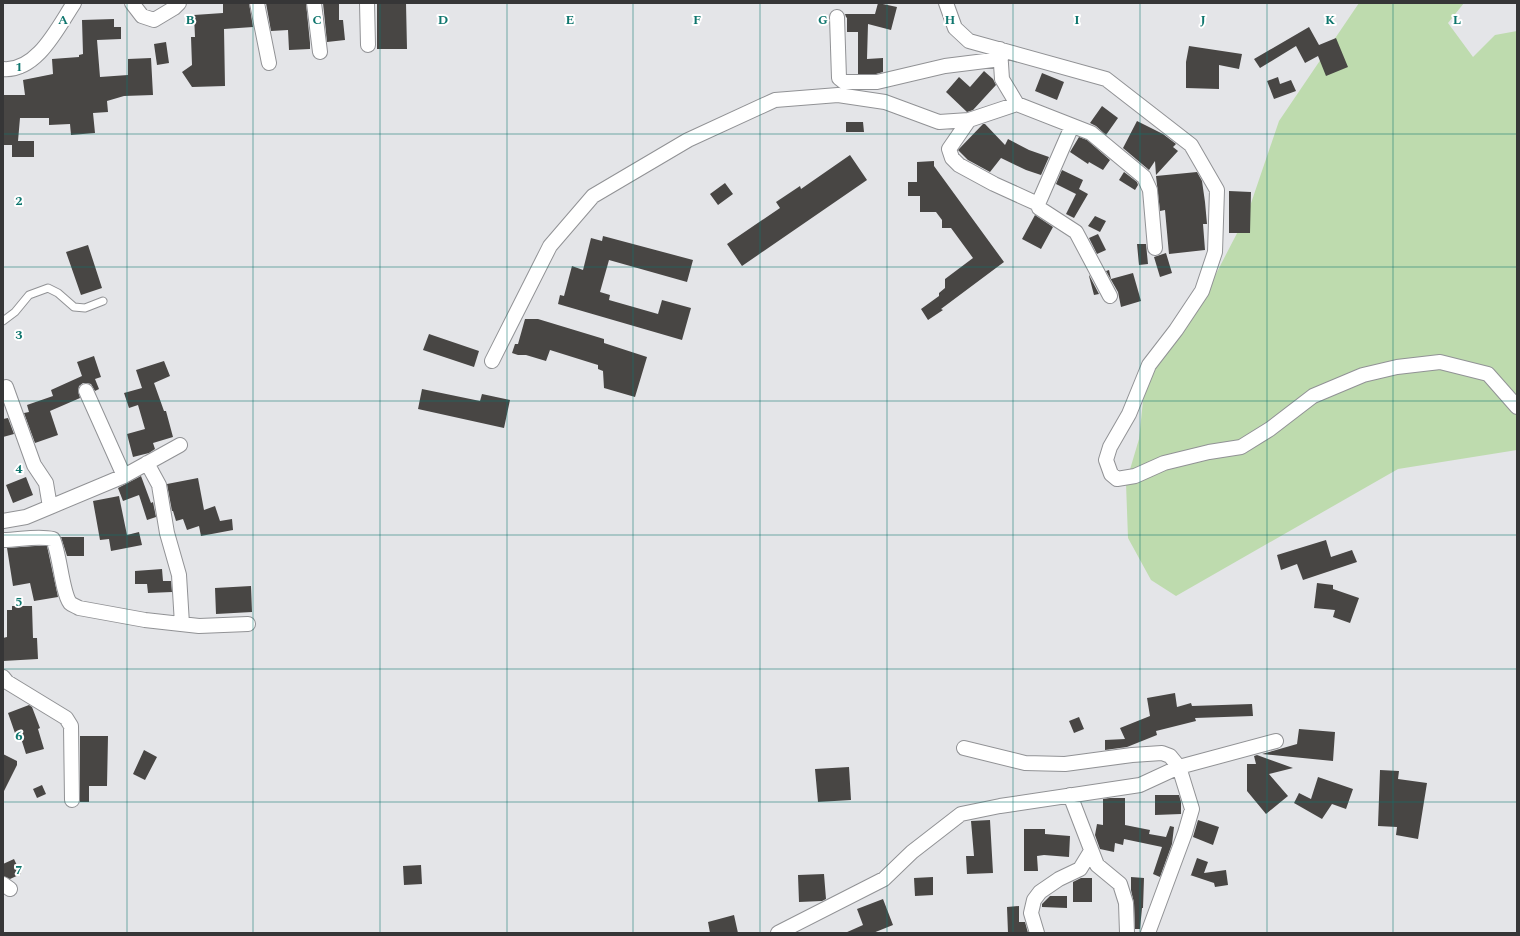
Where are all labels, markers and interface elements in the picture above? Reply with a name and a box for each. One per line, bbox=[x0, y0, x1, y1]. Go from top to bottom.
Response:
text: A bbox=[58, 10, 68, 30]
text: B bbox=[185, 10, 195, 30]
text: C bbox=[312, 10, 322, 30]
text: D bbox=[438, 10, 448, 30]
text: E bbox=[566, 10, 575, 30]
text: F bbox=[693, 10, 701, 30]
text: G bbox=[818, 10, 828, 30]
text: H bbox=[945, 10, 956, 30]
text: I bbox=[1074, 10, 1080, 30]
text: J bbox=[1200, 10, 1206, 30]
text: K bbox=[1325, 10, 1335, 30]
text: L bbox=[1453, 10, 1461, 30]
text: 1 bbox=[15, 57, 23, 77]
text: 2 bbox=[15, 191, 23, 211]
text: 3 bbox=[15, 325, 23, 345]
text: 4 bbox=[15, 459, 23, 479]
text: 5 bbox=[15, 592, 23, 612]
text: 6 bbox=[15, 726, 23, 746]
text: 7 bbox=[15, 860, 23, 880]

